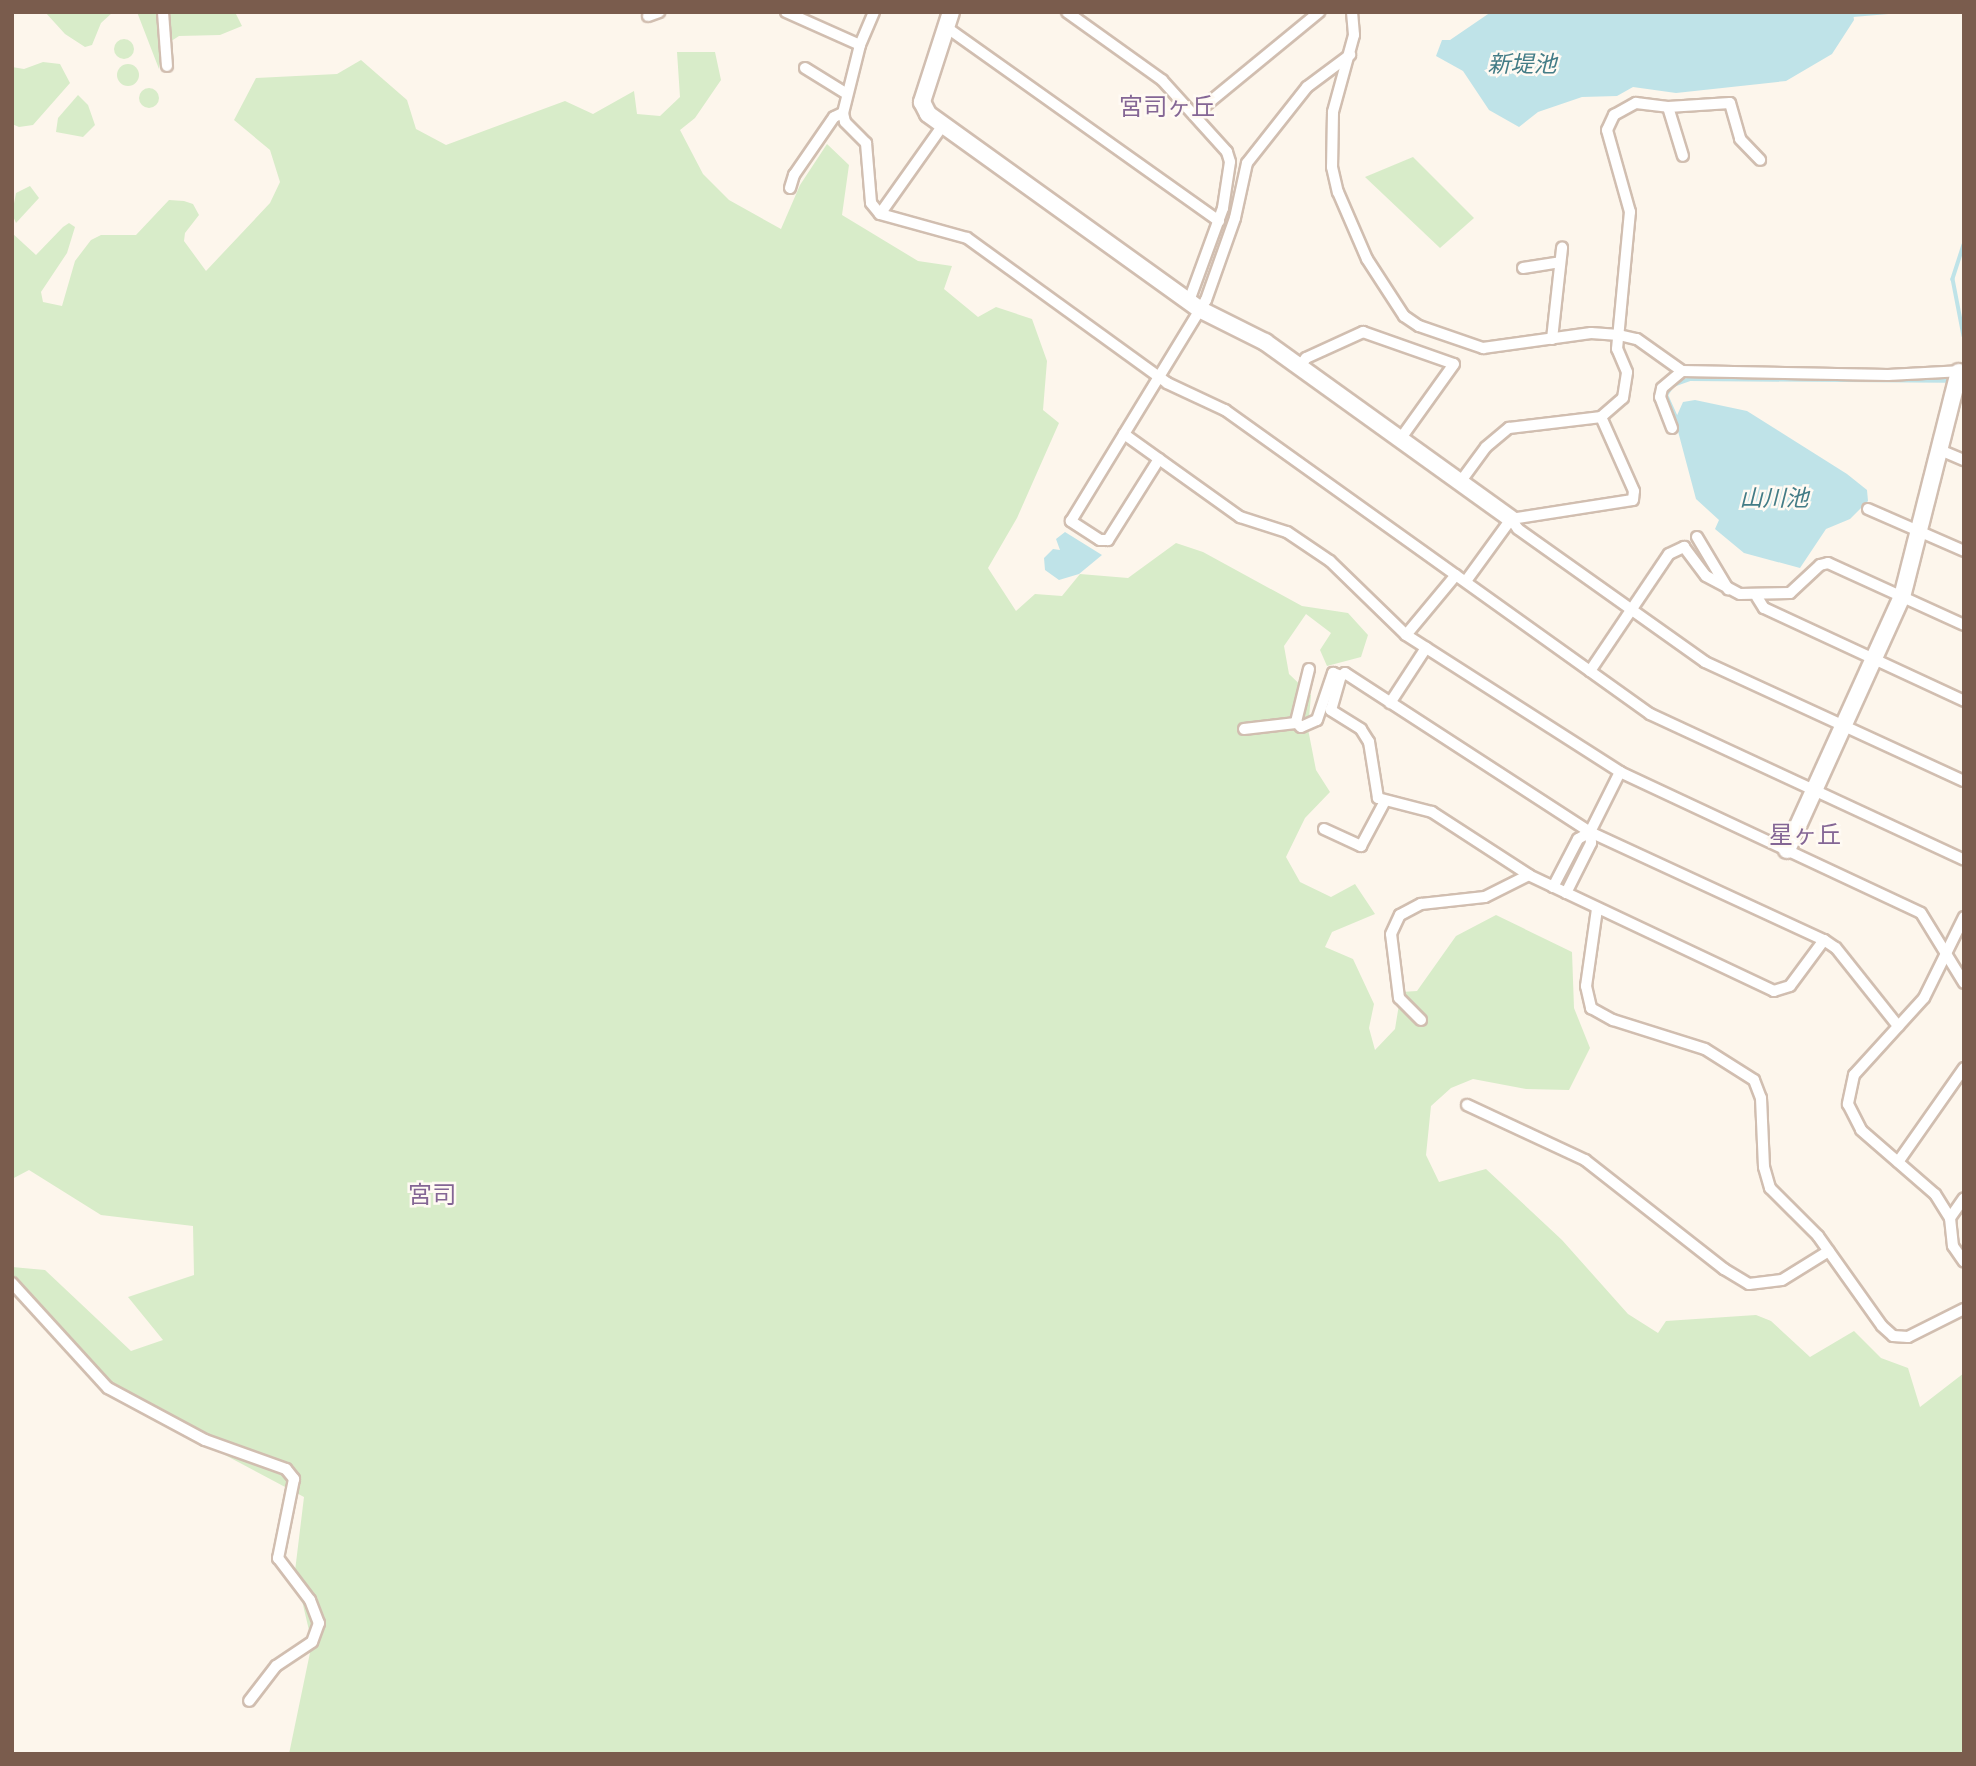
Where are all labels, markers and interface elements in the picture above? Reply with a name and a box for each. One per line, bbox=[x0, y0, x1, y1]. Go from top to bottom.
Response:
water label: 新堤池 bbox=[1488, 50, 1556, 78]
district label: 宮司ヶ丘 bbox=[1119, 93, 1215, 121]
water label: 山川池 bbox=[1740, 484, 1808, 512]
district label: 星ヶ丘 bbox=[1769, 821, 1841, 849]
district label: 宮司 bbox=[408, 1181, 456, 1209]

